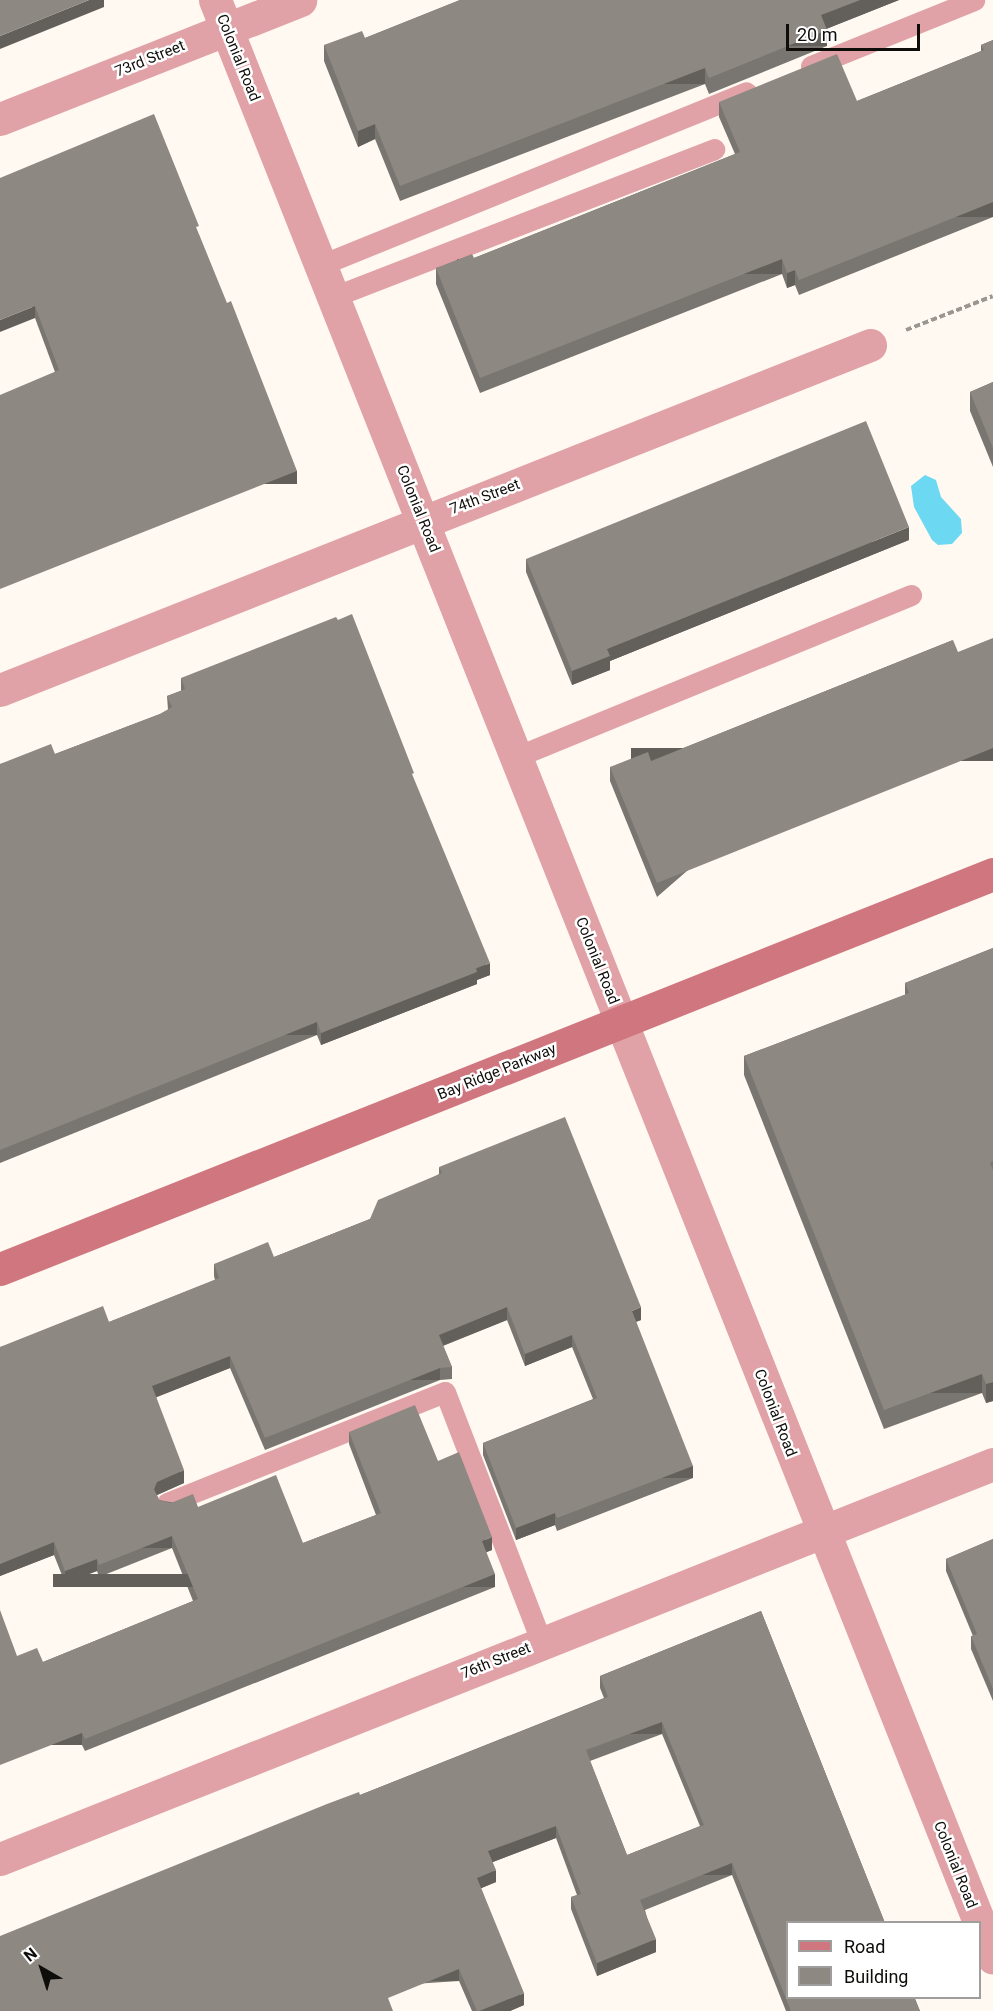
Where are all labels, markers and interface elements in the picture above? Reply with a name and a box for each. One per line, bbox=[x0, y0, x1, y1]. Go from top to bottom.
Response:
street label: Colonial Road bbox=[212, 12, 264, 104]
scale bar bbox=[789, 12, 922, 50]
text: 20 m bbox=[797, 24, 837, 45]
street label: 73rd Street bbox=[113, 37, 187, 81]
street label: Colonial Road bbox=[392, 463, 444, 555]
street label: 74th Street bbox=[448, 475, 522, 519]
street label: Colonial Road bbox=[571, 915, 623, 1007]
street label: Bay Ridge Parkway bbox=[435, 1040, 559, 1104]
street label: Colonial Road bbox=[750, 1367, 800, 1459]
street label: 76th Street bbox=[459, 1639, 533, 1683]
street label: Colonial Road bbox=[929, 1819, 981, 1911]
legend bbox=[786, 1921, 981, 1999]
text: Road bbox=[844, 1936, 885, 1957]
north arrow bbox=[12, 1939, 72, 1999]
text: N bbox=[20, 1944, 41, 1966]
text: Building bbox=[844, 1966, 908, 1987]

